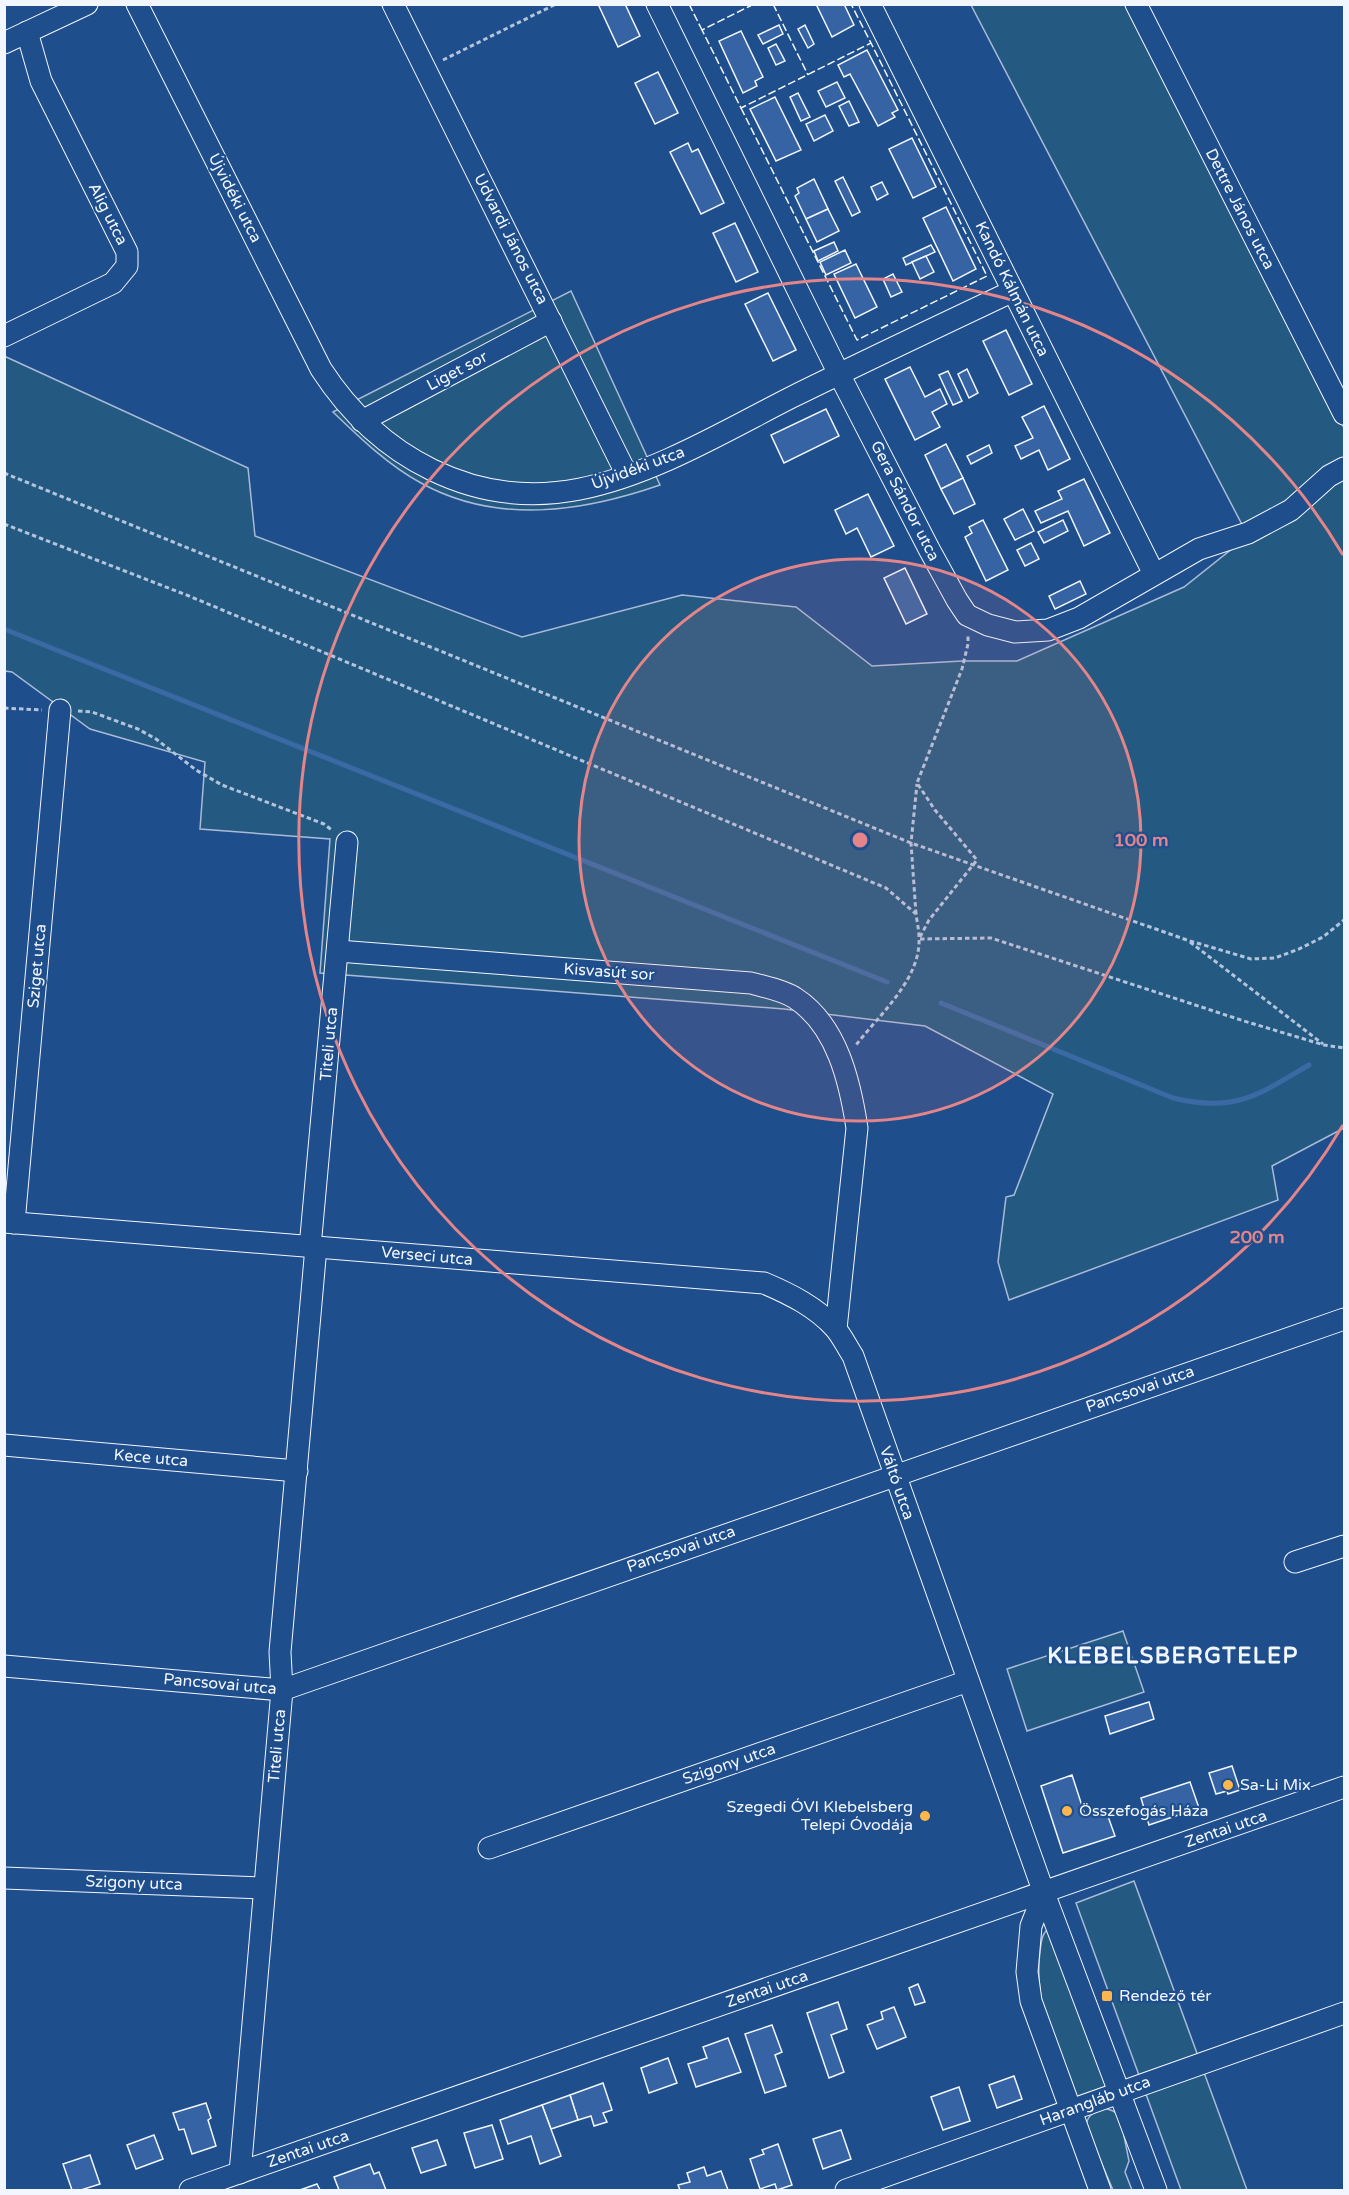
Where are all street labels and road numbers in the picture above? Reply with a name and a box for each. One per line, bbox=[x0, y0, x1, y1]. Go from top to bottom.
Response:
street label: Dettre János utca bbox=[1201, 145, 1279, 273]
street label: Újvidéki utca bbox=[204, 150, 266, 246]
street label: Udvardi János utca bbox=[469, 170, 553, 308]
street label: Alig utca bbox=[84, 179, 132, 249]
street label: Kandó Kálmán utca bbox=[971, 218, 1053, 360]
street label: Liget sor bbox=[423, 346, 492, 395]
street label: Gera Sándor utca bbox=[866, 437, 944, 565]
street label: Újvidéki utca bbox=[589, 442, 687, 494]
street label: Sziget utca bbox=[23, 923, 51, 1009]
street label: Kisvasút sor bbox=[563, 959, 656, 985]
street label: Titeli utca bbox=[316, 1006, 342, 1082]
street label: Verseci utca bbox=[380, 1242, 474, 1270]
street label: Pancsovai utca bbox=[1083, 1361, 1197, 1417]
street label: Váltó utca bbox=[875, 1444, 919, 1522]
street label: Kece utca bbox=[113, 1445, 189, 1471]
street label: Pancsovai utca bbox=[624, 1521, 738, 1577]
street label: Pancsovai utca bbox=[163, 1669, 277, 1699]
street label: Titeli utca bbox=[264, 1708, 290, 1784]
street label: Szigony utca bbox=[680, 1739, 778, 1789]
street label: Zentai utca bbox=[1182, 1806, 1270, 1852]
street label: Szigony utca bbox=[85, 1871, 183, 1895]
street label: Zentai utca bbox=[723, 1966, 811, 2012]
street label: Harangláb utca bbox=[1037, 2072, 1153, 2130]
street label: Zentai utca bbox=[264, 2126, 352, 2172]

